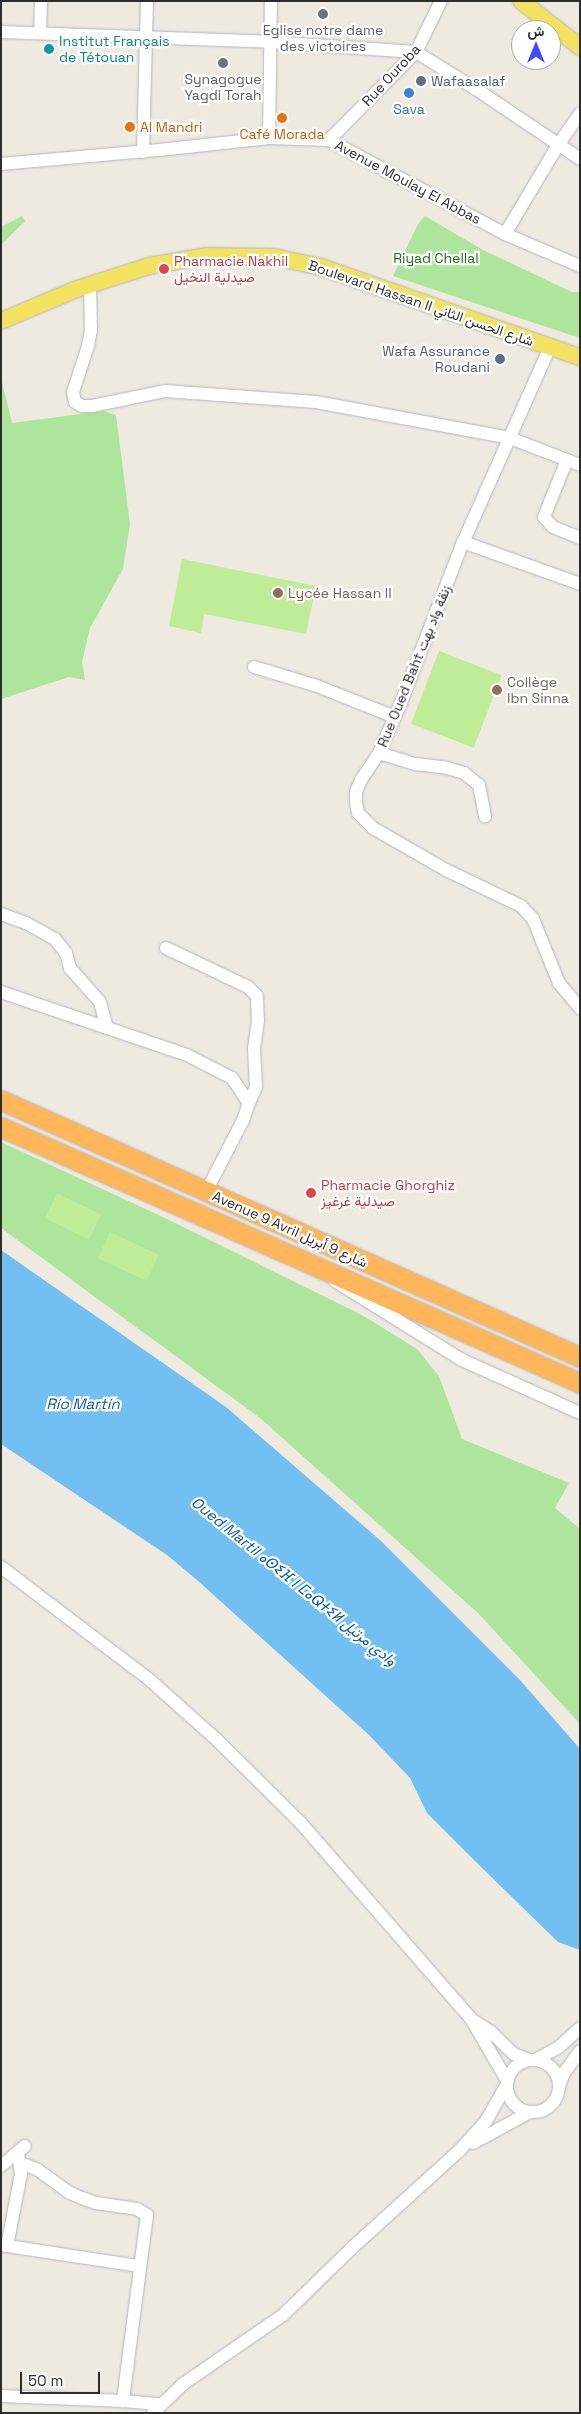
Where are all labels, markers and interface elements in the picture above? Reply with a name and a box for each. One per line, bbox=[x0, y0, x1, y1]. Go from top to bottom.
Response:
marker: Eglise notre dame des victoires bbox=[317, 8, 329, 20]
north arrow bbox=[511, 20, 561, 70]
place label: Eglise notre dame des victoires bbox=[263, 22, 383, 54]
text: ش bbox=[528, 22, 544, 40]
place label: Institut Français de Tétouan bbox=[59, 33, 170, 65]
street label: Rue Ouroba bbox=[358, 41, 424, 109]
marker: Institut Français de Tétouan bbox=[43, 43, 55, 55]
marker: Synagogue Yagdi Torah bbox=[217, 57, 229, 69]
place label: Synagogue Yagdi Torah bbox=[184, 71, 262, 104]
place label: Wafaasalaf bbox=[431, 73, 505, 89]
marker: Wafaasalaf bbox=[415, 75, 427, 87]
marker: Sava bbox=[403, 87, 415, 99]
place label: Sava bbox=[393, 101, 425, 117]
marker: Café Morada bbox=[276, 112, 288, 124]
place label: Al Mandri bbox=[140, 119, 202, 135]
marker: Al Mandri bbox=[124, 121, 136, 133]
place label: Café Morada bbox=[239, 126, 325, 142]
street label: Avenue Moulay El Abbas bbox=[332, 136, 484, 228]
park label: Riyad Chellal bbox=[393, 250, 479, 266]
place label: Pharmacie Nakhil صيدلية النخيل bbox=[174, 253, 288, 286]
street label: Boulevard Hassan II شارع الحسن الثاني bbox=[306, 256, 536, 350]
marker: Pharmacie Nakhil صيدلية النخيل bbox=[158, 263, 170, 275]
place label: Wafa Assurance Roudani bbox=[382, 343, 490, 376]
marker: Wafa Assurance Roudani bbox=[494, 353, 506, 365]
street label: Rue Oued Baht زنقة واد بهت bbox=[374, 582, 454, 750]
place label: Lycée Hassan II bbox=[288, 585, 392, 601]
marker: Lycée Hassan II bbox=[272, 587, 284, 599]
place label: Collège Ibn Sinna bbox=[507, 674, 569, 706]
marker: Collège Ibn Sinna bbox=[491, 684, 503, 696]
place label: Pharmacie Ghorghiz صيدلية غرغيز bbox=[321, 1177, 455, 1210]
street label: Avenue 9 Avril شارع 9 أبريل bbox=[210, 1187, 370, 1271]
marker: Pharmacie Ghorghiz صيدلية غرغيز bbox=[305, 1187, 317, 1199]
water label: Río Martín bbox=[46, 1395, 120, 1413]
water label: Oued Martil ⴰⵙⵉⴼ ⵏ ⵎⴰⵕⵜⵉⵍ وادي مرتيل bbox=[188, 1493, 400, 1669]
scale bar bbox=[22, 2362, 102, 2394]
text: 50 m bbox=[28, 2371, 63, 2390]

